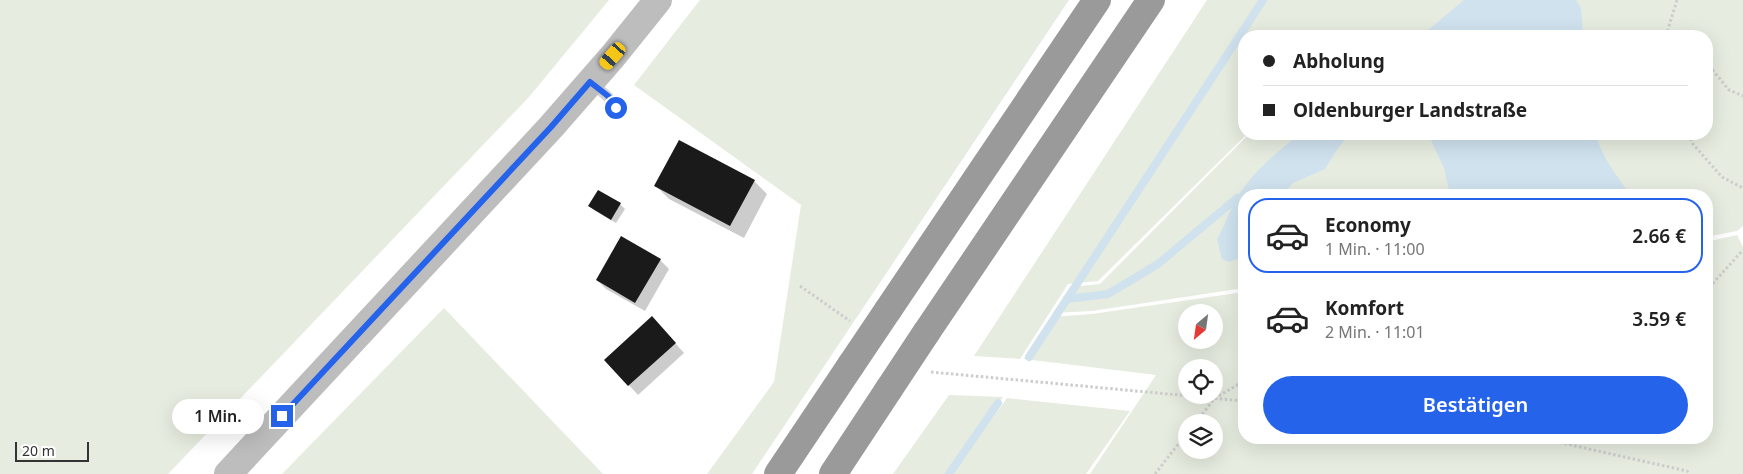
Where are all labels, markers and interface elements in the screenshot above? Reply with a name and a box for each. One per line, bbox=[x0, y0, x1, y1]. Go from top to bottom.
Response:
car bbox=[597, 40, 628, 72]
text: Abholung bbox=[1293, 48, 1385, 74]
route start bbox=[605, 97, 627, 119]
text: Oldenburger Landstraße bbox=[1293, 97, 1527, 123]
text: Economy bbox=[1325, 212, 1411, 238]
icon: car bbox=[1265, 213, 1310, 258]
text: 2.66 € bbox=[1632, 223, 1686, 249]
text: 1 Min. · 11:00 bbox=[1325, 238, 1425, 260]
text: Komfort bbox=[1325, 295, 1404, 321]
icon: car bbox=[1265, 296, 1310, 341]
north arrow bbox=[1178, 304, 1222, 349]
map controls bbox=[1178, 304, 1223, 459]
text: 3.59 € bbox=[1632, 306, 1686, 332]
text: 2 Min. · 11:01 bbox=[1325, 321, 1425, 343]
button: locate bbox=[1178, 359, 1223, 404]
button: Bestätigen bbox=[1263, 376, 1688, 434]
callout: 1 Min. bbox=[172, 398, 264, 434]
text: 1 Min. bbox=[194, 405, 242, 427]
route end bbox=[271, 405, 293, 427]
button: layers bbox=[1178, 414, 1223, 459]
scale bar bbox=[15, 439, 89, 462]
text: 20 m bbox=[22, 441, 55, 460]

